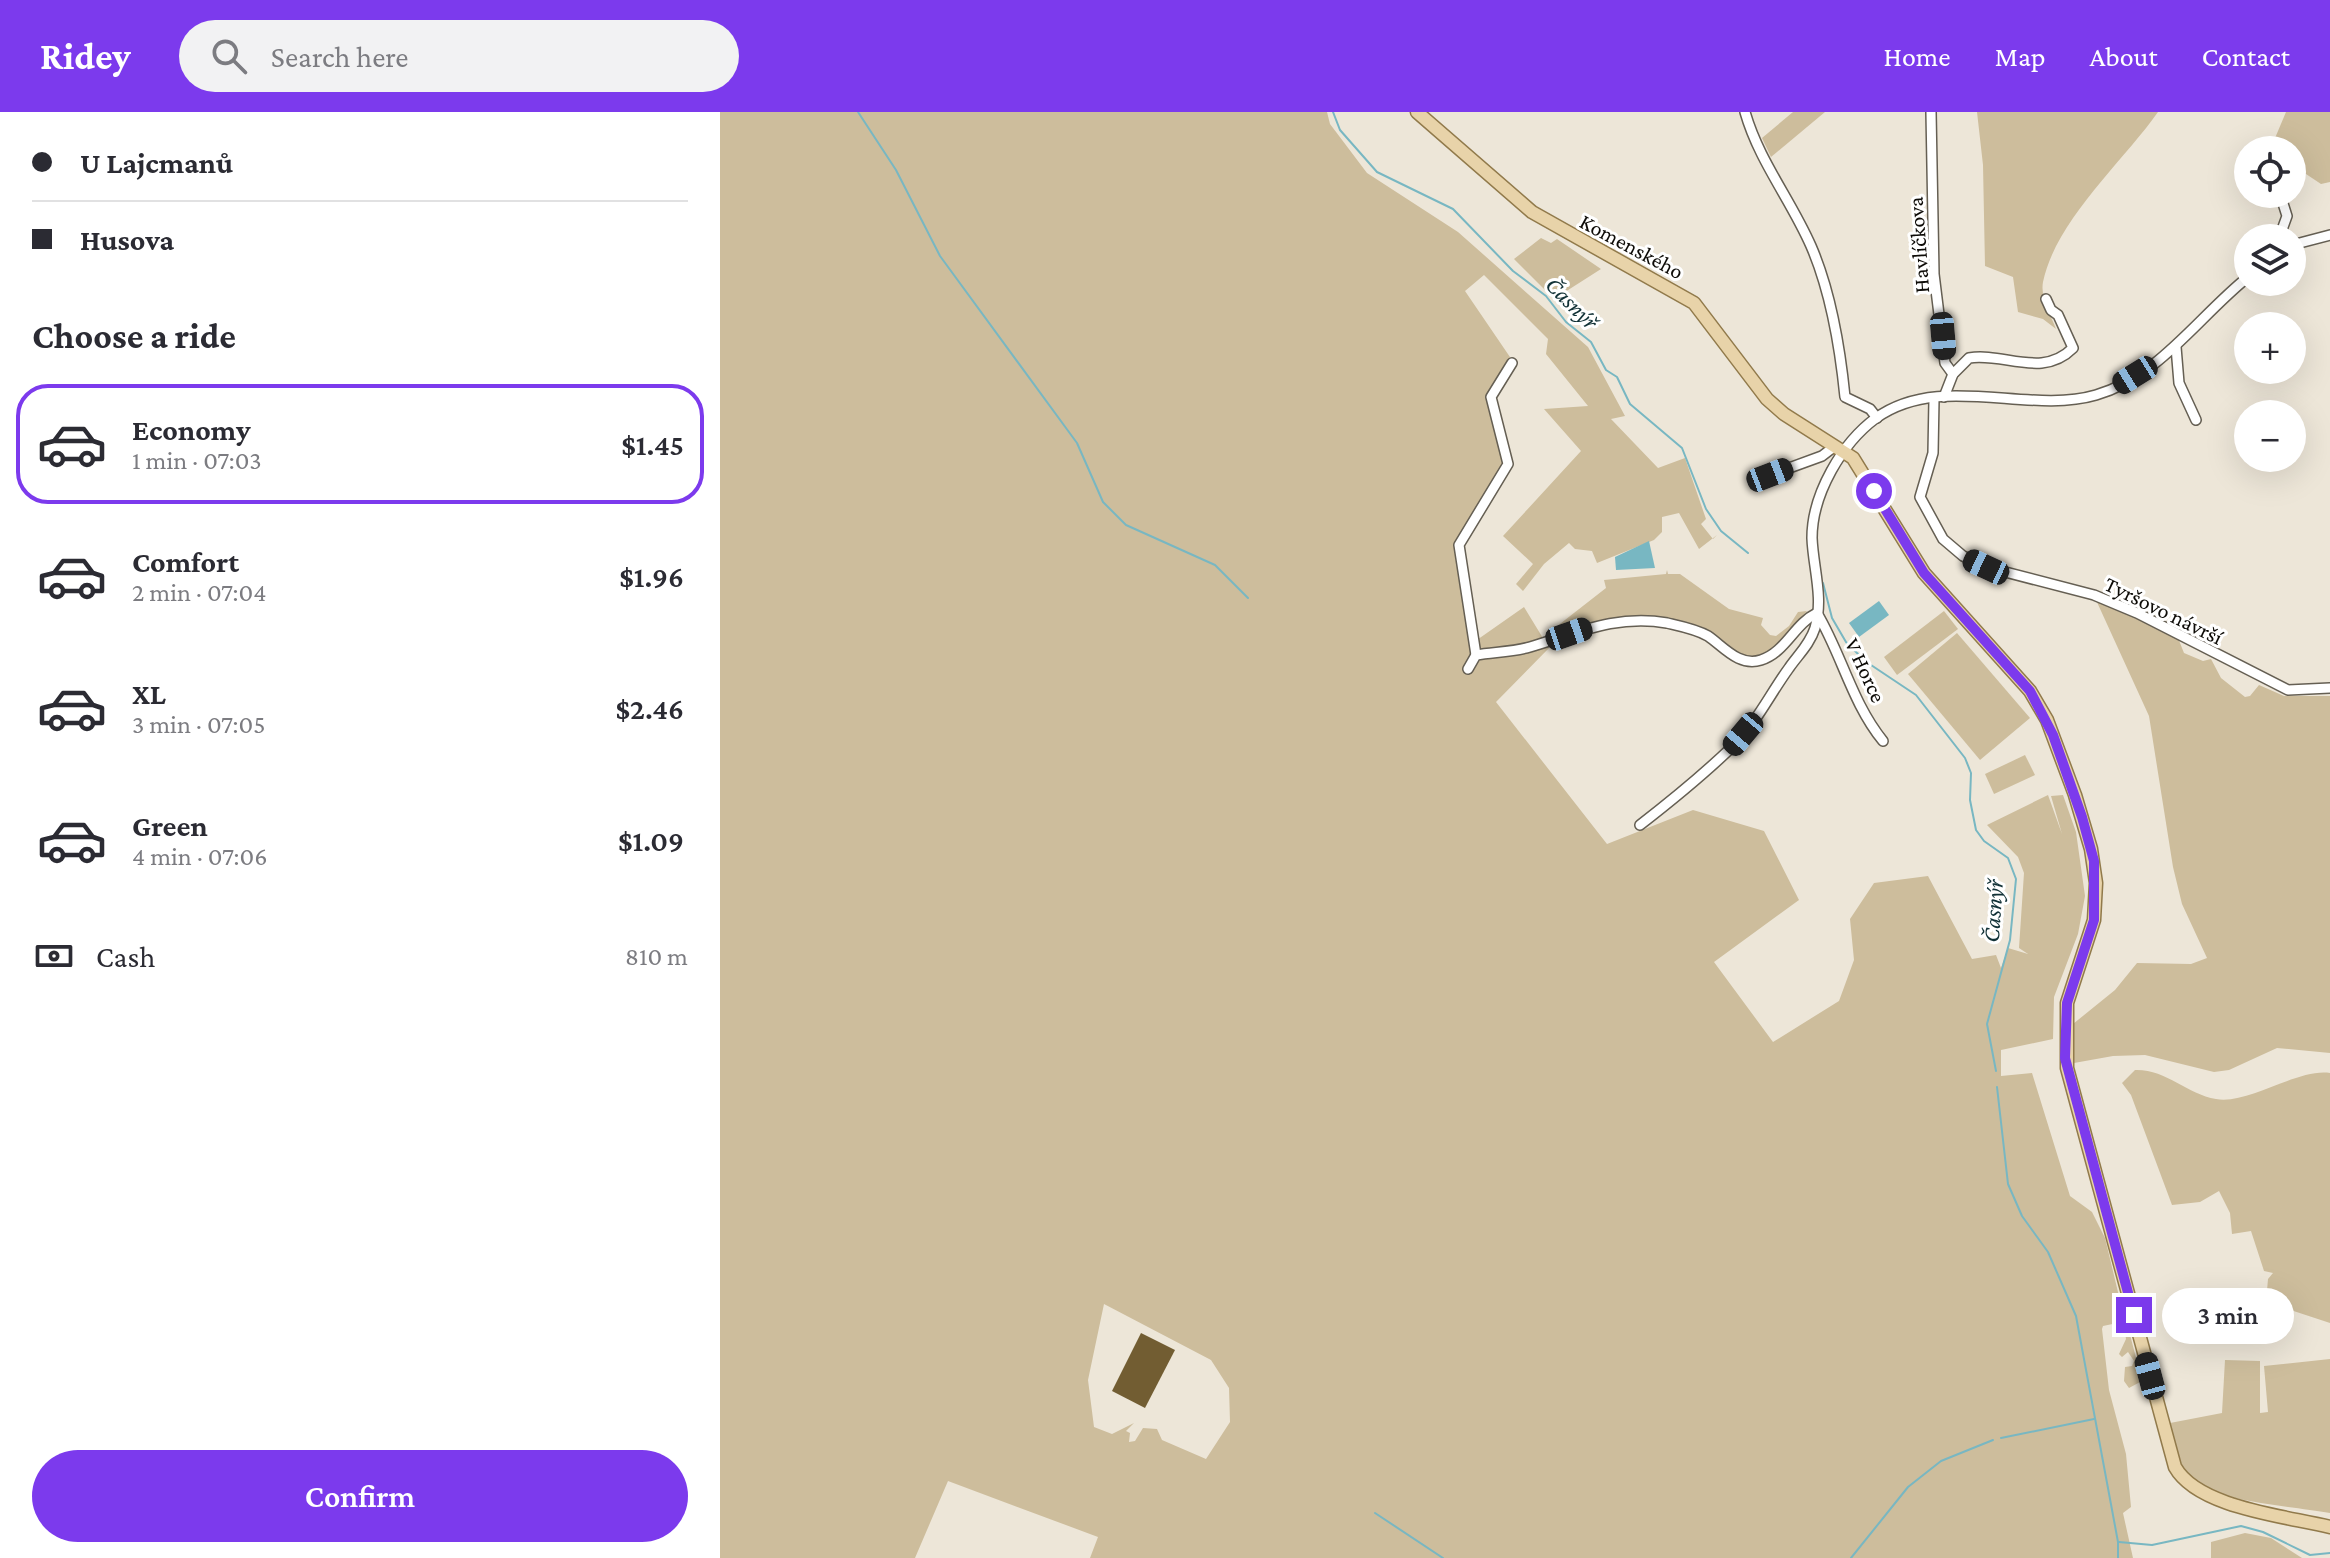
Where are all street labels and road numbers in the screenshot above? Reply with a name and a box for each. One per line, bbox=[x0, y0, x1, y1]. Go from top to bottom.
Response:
street label: Havlíčkova bbox=[1903, 196, 1934, 294]
street label: Komenského bbox=[1576, 209, 1688, 284]
street label: Tyršovo návrší bbox=[2101, 571, 2228, 650]
street label: V Horce bbox=[1840, 634, 1891, 706]

